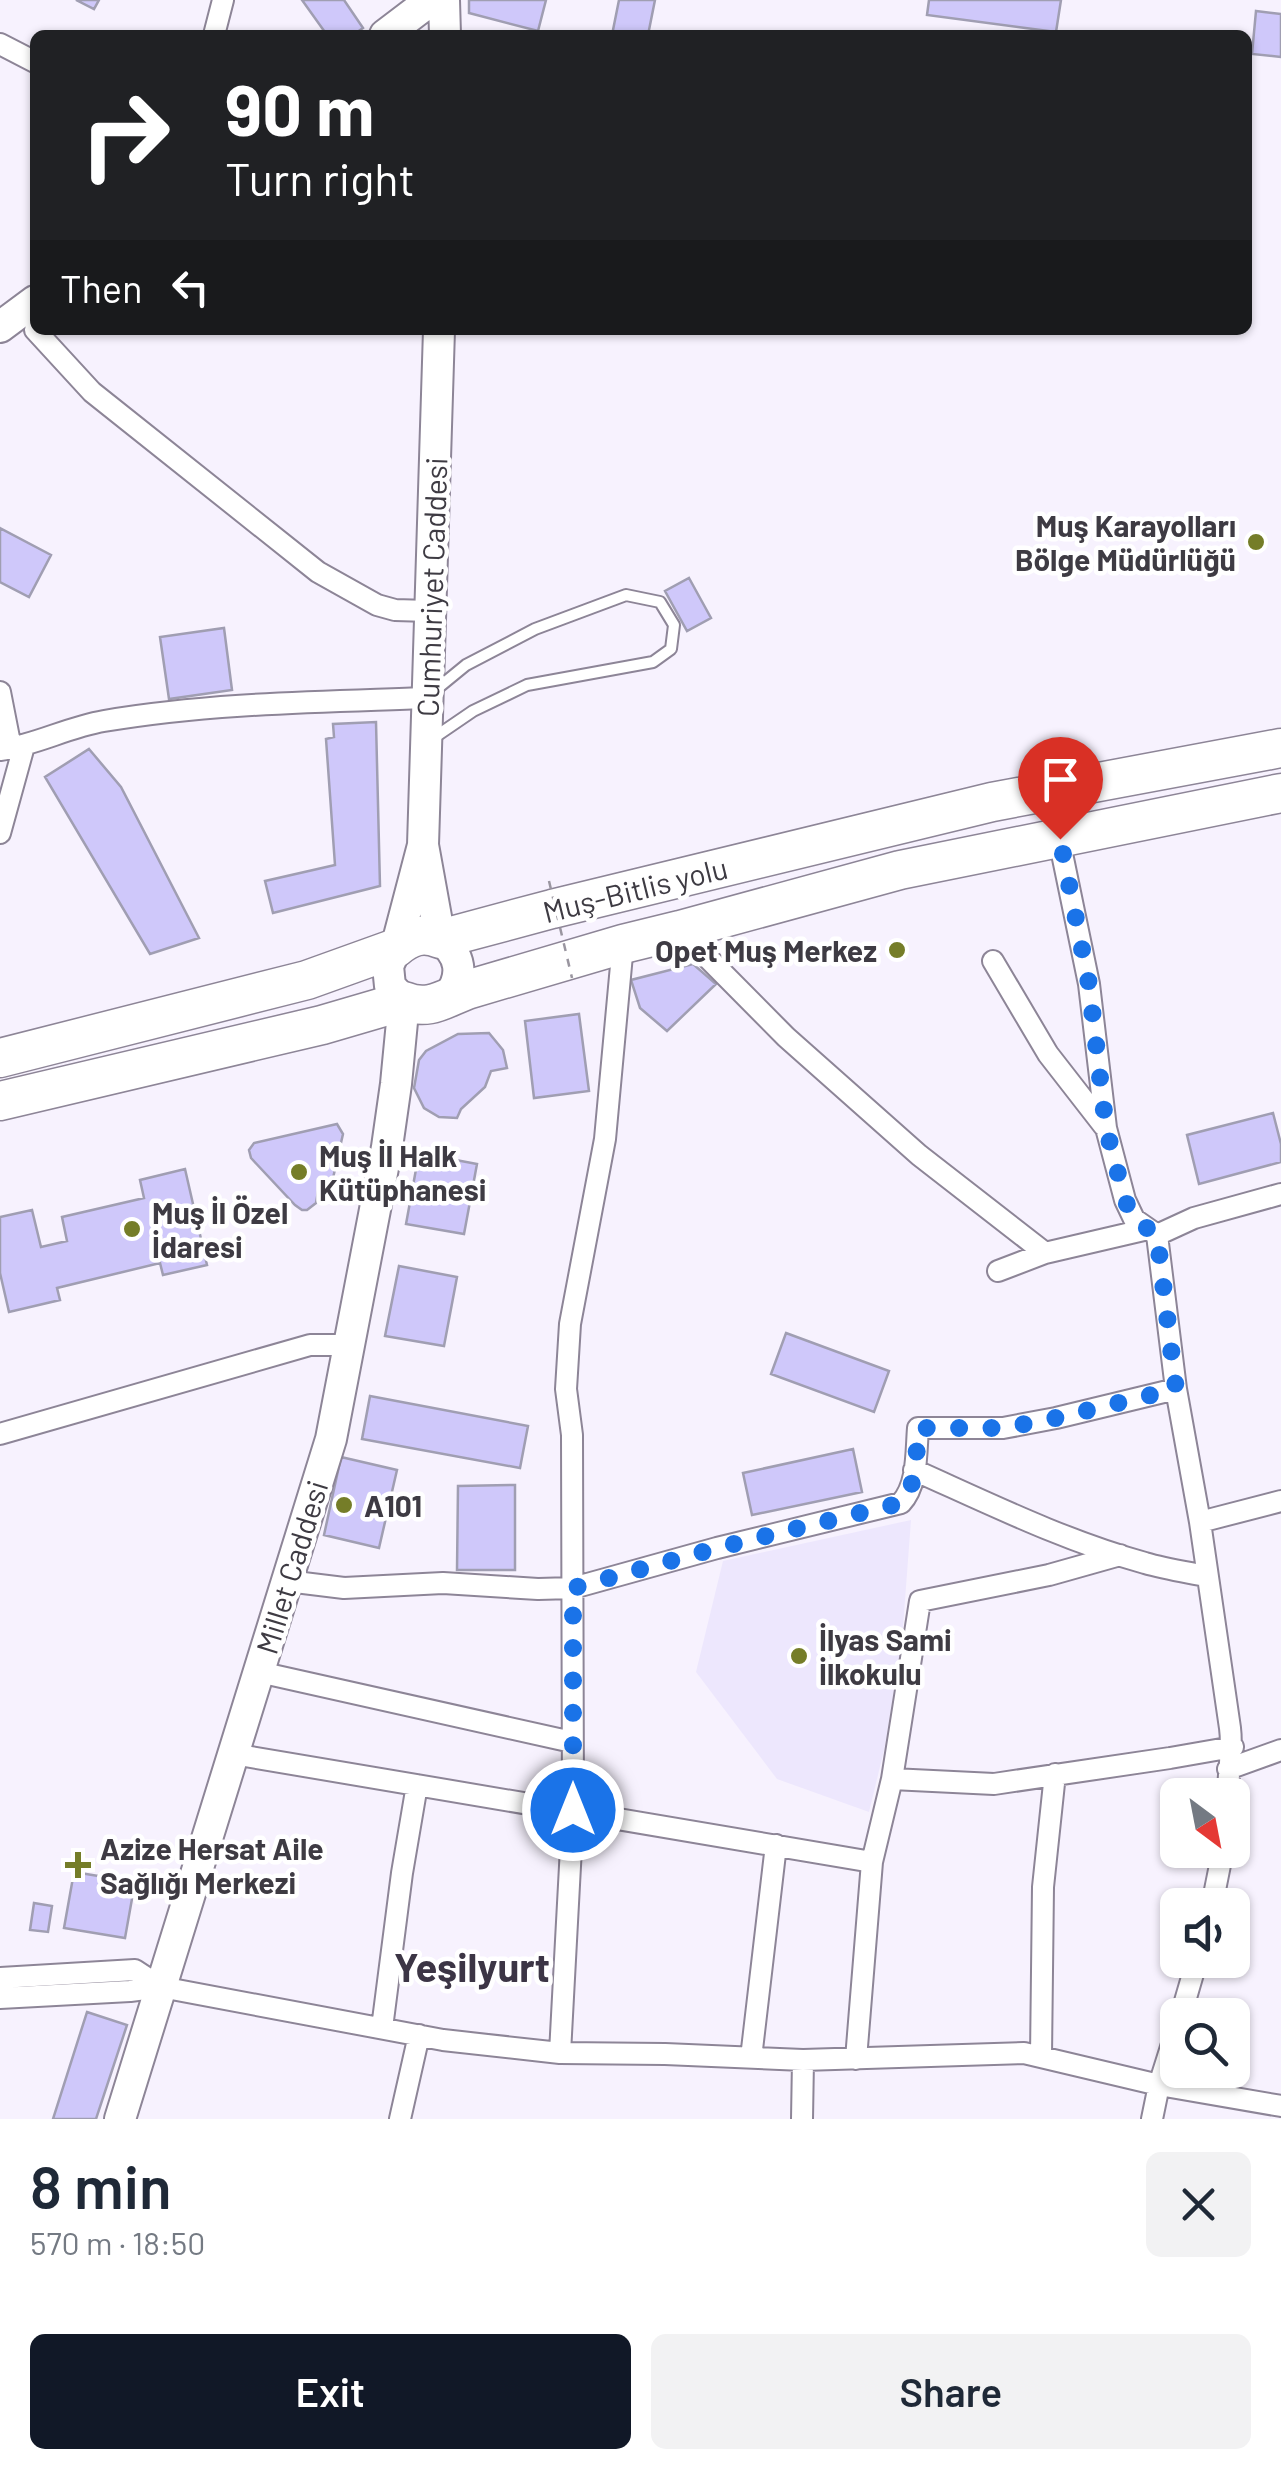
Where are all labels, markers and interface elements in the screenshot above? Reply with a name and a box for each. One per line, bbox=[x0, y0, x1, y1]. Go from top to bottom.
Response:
text: 90 m bbox=[225, 66, 375, 150]
icon: right bbox=[60, 70, 190, 200]
text: Turn right bbox=[225, 151, 415, 205]
icon: left bbox=[163, 260, 218, 315]
text: Then bbox=[60, 265, 143, 311]
street label: Cumhuriyet Caddesi bbox=[408, 457, 454, 717]
place label: Muş Karayolları Bölge Müdürlüğü bbox=[1015, 507, 1236, 577]
marker: Muş Karayolları Bölge Müdürlüğü bbox=[1245, 531, 1267, 553]
pin bbox=[1018, 737, 1103, 840]
icon: arrive bbox=[1033, 752, 1088, 807]
street label: Muş-Bitlis yolu bbox=[539, 849, 731, 929]
place label: Opet Muş Merkez bbox=[655, 932, 877, 968]
marker: Opet Muş Merkez bbox=[886, 939, 908, 961]
place label: Muş İl Halk Kütüphanesi bbox=[319, 1137, 486, 1207]
marker: Muş İl Halk Kütüphanesi bbox=[288, 1161, 310, 1183]
place label: Muş İl Özel İdaresi bbox=[152, 1194, 288, 1264]
marker: Muş İl Özel İdaresi bbox=[121, 1218, 143, 1240]
street label: Millet Caddesi bbox=[248, 1476, 334, 1658]
place label: A101 bbox=[364, 1487, 422, 1523]
marker: A101 bbox=[333, 1494, 355, 1516]
place label: İlyas Sami İlkokulu bbox=[819, 1621, 952, 1691]
marker: İlyas Sami İlkokulu bbox=[788, 1645, 810, 1667]
position arrow bbox=[521, 1758, 625, 1862]
north arrow bbox=[1160, 1778, 1250, 1868]
map controls bbox=[1160, 1778, 1250, 2088]
place label: Azize Hersat Aile Sağlığı Merkezi bbox=[100, 1830, 324, 1900]
marker: Azize Hersat Aile Sağlığı Merkezi bbox=[65, 1852, 91, 1878]
button: sound bbox=[1160, 1888, 1250, 1978]
district label: Yeşilyurt bbox=[394, 1942, 550, 1990]
button: search bbox=[1160, 1998, 1250, 2088]
text: 8 min bbox=[30, 2149, 172, 2221]
button: close bbox=[1146, 2152, 1251, 2257]
text: 570 m · 18:50 bbox=[30, 2223, 205, 2261]
button: Exit bbox=[30, 2334, 631, 2449]
button: Share bbox=[651, 2334, 1251, 2449]

